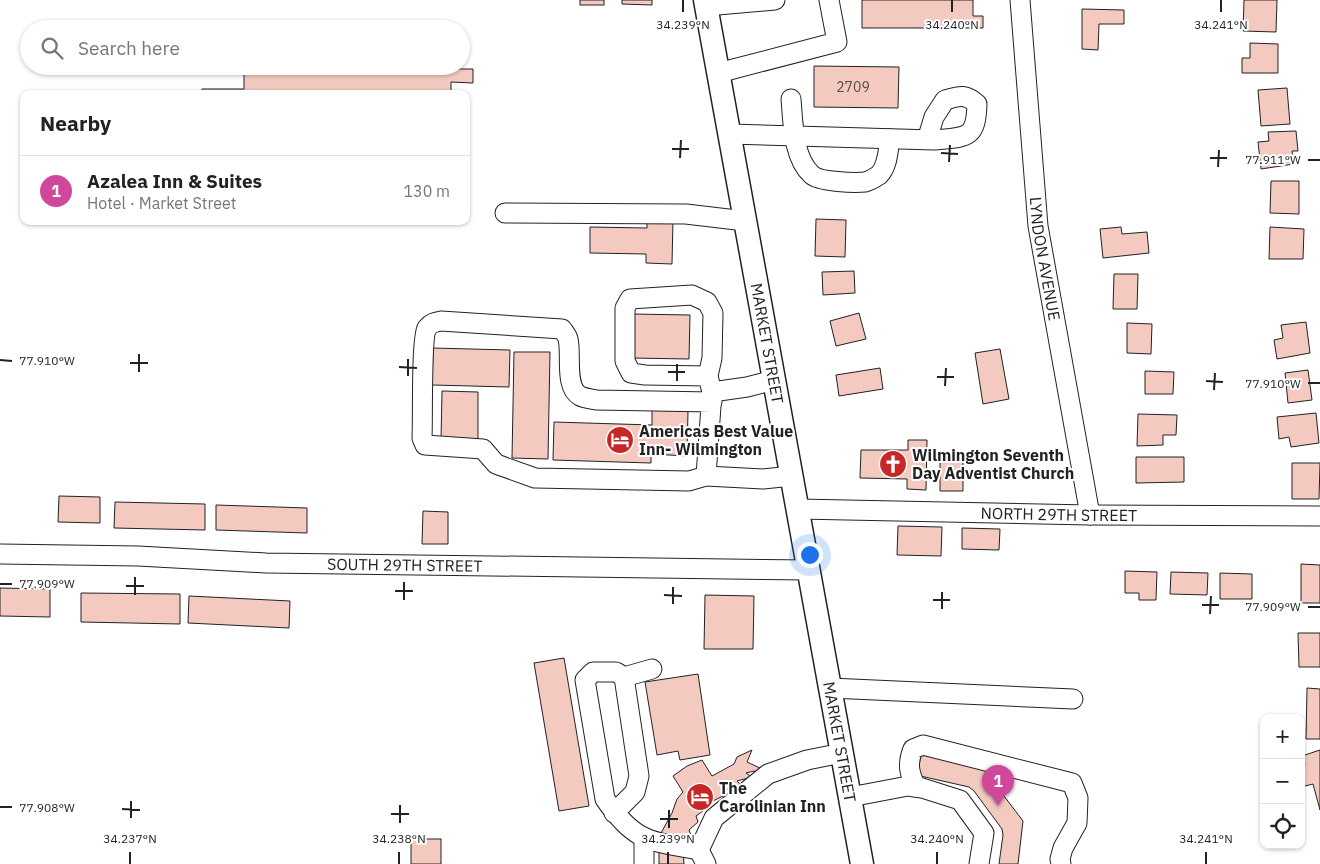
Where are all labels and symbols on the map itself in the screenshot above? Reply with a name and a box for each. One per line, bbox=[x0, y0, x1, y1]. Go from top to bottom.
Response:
text: 34.239°N bbox=[656, 17, 710, 32]
text: 34.240°N bbox=[925, 17, 979, 32]
text: 34.241°N bbox=[1194, 17, 1248, 32]
house number: 2709 bbox=[836, 78, 870, 96]
text: 77.911°W bbox=[1245, 152, 1301, 167]
street label: LYNDON AVENUE bbox=[1026, 196, 1065, 322]
street label: MARKET STREET bbox=[747, 281, 788, 405]
text: 77.910°W bbox=[19, 353, 75, 368]
text: 77.910°W bbox=[1245, 376, 1301, 391]
place label: Americas Best Value Inn- Wilmington bbox=[639, 421, 793, 459]
hotel icon: Americas Best Value Inn- Wilmington bbox=[605, 425, 635, 455]
place label: Wilmington Seventh Day Adventist Church bbox=[912, 445, 1074, 483]
church icon: Wilmington Seventh Day Adventist Church bbox=[878, 449, 908, 479]
street label: NORTH 29TH STREET bbox=[980, 503, 1137, 525]
your location bbox=[797, 542, 823, 568]
street label: SOUTH 29TH STREET bbox=[327, 554, 483, 576]
text: 77.909°W bbox=[19, 576, 75, 591]
text: 77.909°W bbox=[1245, 599, 1301, 614]
street label: MARKET STREET bbox=[819, 680, 861, 804]
pin: 1 bbox=[982, 765, 1014, 806]
place label: The Carolinian Inn bbox=[719, 778, 826, 816]
hotel icon: The Carolinian Inn bbox=[685, 782, 715, 812]
text: 77.908°W bbox=[19, 800, 75, 815]
text: 34.237°N bbox=[103, 831, 157, 846]
text: 34.238°N bbox=[372, 831, 426, 846]
text: 34.239°N bbox=[641, 831, 695, 846]
text: 34.240°N bbox=[910, 831, 964, 846]
text: 34.241°N bbox=[1179, 831, 1233, 846]

